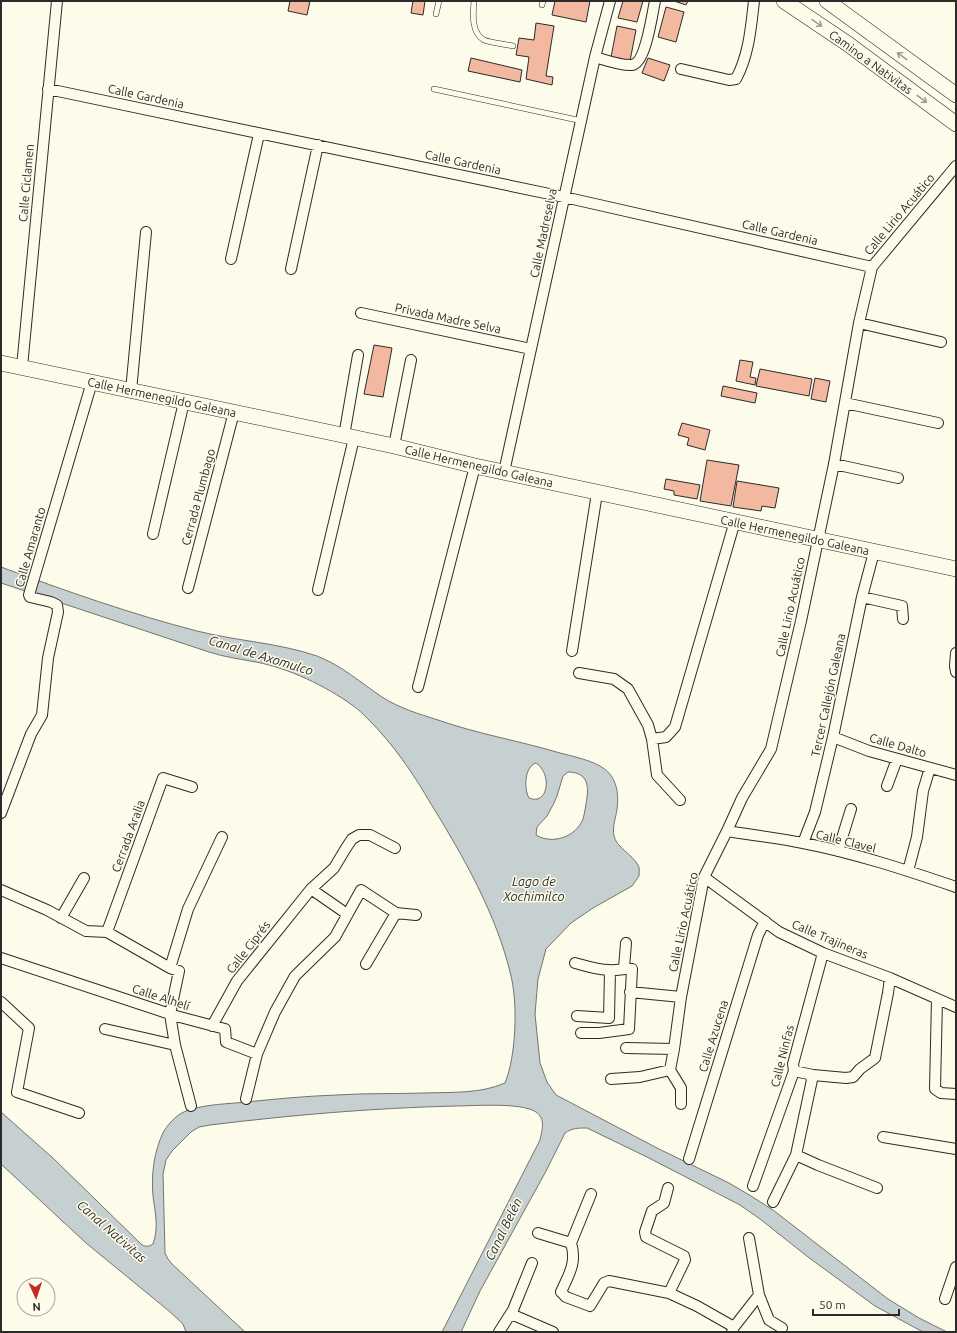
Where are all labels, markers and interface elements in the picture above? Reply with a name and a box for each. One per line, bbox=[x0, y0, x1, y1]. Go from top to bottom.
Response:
one-way arrow bbox=[811, 19, 822, 27]
street label: Camino a Nativitas bbox=[827, 27, 915, 97]
one-way arrow bbox=[896, 52, 907, 60]
street label: Calle Gardenia bbox=[107, 82, 185, 110]
one-way arrow bbox=[917, 95, 928, 103]
street label: Calle Ciclamen bbox=[16, 143, 36, 223]
street label: Calle Gardenia bbox=[424, 148, 502, 176]
street label: Calle Lirio Acuático bbox=[861, 171, 937, 257]
street label: Calle Madreselva bbox=[527, 187, 559, 279]
street label: Calle Gardenia bbox=[741, 217, 819, 247]
street label: Privada Madre Selva bbox=[394, 300, 502, 336]
street label: Calle Hermenegildo Galeana bbox=[86, 375, 238, 419]
street label: Calle Hermenegildo Galeana bbox=[403, 443, 555, 489]
street label: Cerrada Plumbago bbox=[179, 447, 217, 547]
street label: Calle Amaranto bbox=[12, 505, 48, 589]
street label: Calle Hermenegildo Galeana bbox=[719, 513, 871, 557]
street label: Calle Lirio Acuático bbox=[773, 556, 807, 658]
water label: Canal de Axomulco bbox=[207, 632, 315, 678]
street label: Tercer Callejón Galeana bbox=[809, 632, 847, 758]
street label: Calle Dalto bbox=[868, 731, 928, 759]
street label: Cerrada Aralia bbox=[109, 798, 147, 874]
street label: Calle Clavel bbox=[815, 827, 877, 855]
street label: Calle Lirio Acuático bbox=[666, 871, 700, 973]
water label: Lago de Xochimilco bbox=[502, 874, 565, 903]
street label: Calle Trajineras bbox=[790, 917, 870, 961]
street label: Calle Ciprés bbox=[224, 918, 272, 976]
street label: Calle Alhelí bbox=[131, 982, 192, 1013]
street label: Calle Azucena bbox=[696, 998, 730, 1074]
street label: Calle Ninfas bbox=[768, 1024, 796, 1088]
water label: Canal Belén bbox=[482, 1196, 524, 1262]
water label: Canal Nativitas bbox=[75, 1197, 150, 1265]
north arrow bbox=[16, 1277, 56, 1317]
scale bar bbox=[813, 1291, 899, 1317]
text: 50 m bbox=[819, 1298, 846, 1311]
text: N bbox=[32, 1301, 41, 1313]

